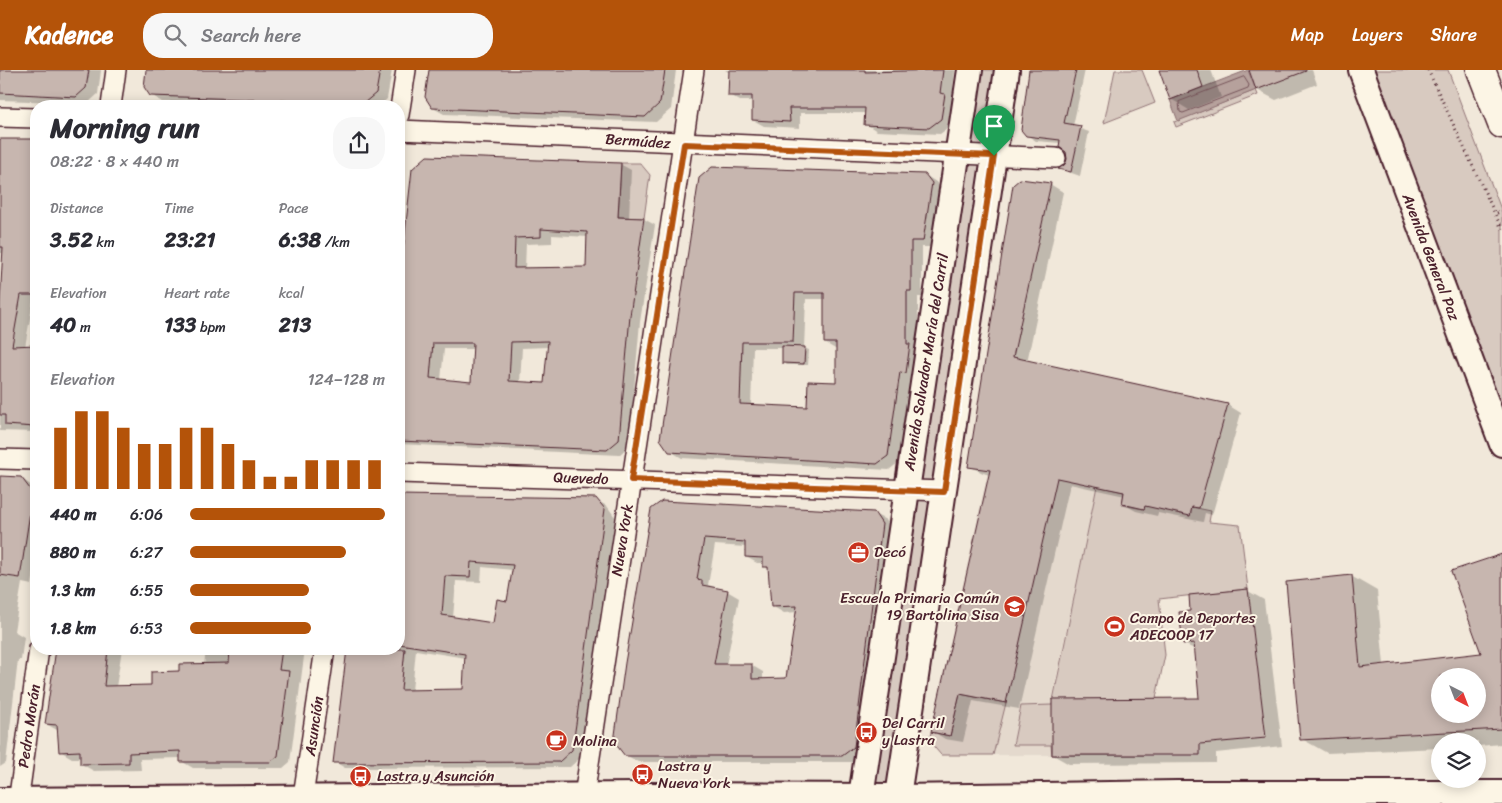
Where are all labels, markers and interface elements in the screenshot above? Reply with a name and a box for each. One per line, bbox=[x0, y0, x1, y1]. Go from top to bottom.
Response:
search box bbox=[143, 13, 493, 58]
text: Kadence bbox=[25, 14, 113, 56]
text: Search here bbox=[201, 19, 301, 52]
text: Map bbox=[1291, 19, 1324, 51]
text: Layers bbox=[1352, 19, 1403, 51]
text: Share bbox=[1431, 19, 1477, 51]
icon: search bbox=[161, 21, 189, 49]
text: Morning run bbox=[50, 103, 200, 152]
pin bbox=[973, 105, 1015, 156]
icon: arrive bbox=[980, 112, 1008, 140]
button: share bbox=[333, 117, 385, 169]
street label: Bermúdez bbox=[604, 126, 673, 156]
text: 08:22 · 8 × 440 m bbox=[50, 147, 179, 176]
street label: Avenida General Paz bbox=[1394, 189, 1468, 325]
text: Distance bbox=[50, 196, 103, 221]
text: Time bbox=[164, 196, 194, 221]
text: Pace bbox=[279, 196, 308, 221]
text: 3.52 bbox=[50, 221, 93, 259]
text: 23:21 bbox=[164, 221, 215, 259]
text: 6:38 bbox=[279, 221, 321, 259]
text: km bbox=[93, 230, 115, 255]
text: /km bbox=[321, 230, 350, 255]
street label: Avenida Salvador María del Carril bbox=[896, 251, 956, 473]
text: Elevation bbox=[50, 281, 107, 306]
text: Heart rate bbox=[164, 281, 230, 306]
text: kcal bbox=[279, 281, 304, 306]
text: 40 bbox=[50, 306, 76, 344]
text: 133 bbox=[164, 306, 196, 344]
text: 213 bbox=[279, 306, 311, 344]
text: m bbox=[76, 315, 91, 340]
text: bpm bbox=[196, 315, 226, 340]
text: Elevation bbox=[50, 365, 115, 394]
text: 124–128 m bbox=[308, 365, 385, 394]
street label: Quevedo bbox=[553, 464, 609, 492]
text: 440 m bbox=[50, 500, 97, 529]
text: 6:06 bbox=[130, 500, 163, 529]
street label: Nueva York bbox=[603, 502, 641, 578]
text: 880 m bbox=[50, 538, 96, 567]
text: 6:27 bbox=[130, 538, 162, 567]
place label: Decó bbox=[874, 539, 906, 565]
office icon: Decó bbox=[846, 540, 870, 564]
text: 1.3 km bbox=[50, 576, 95, 605]
text: 6:55 bbox=[130, 576, 163, 605]
place label: Escuela Primaria Común 19 Bartolina Sisa bbox=[840, 585, 999, 628]
school or university icon: Escuela Primaria Común 19 Bartolina Sisa bbox=[1003, 595, 1027, 619]
place label: Campo de Deportes ADECOOP 17 bbox=[1129, 605, 1256, 648]
text: 1.8 km bbox=[50, 614, 96, 643]
text: 6:53 bbox=[130, 614, 162, 643]
sports icon: Campo de Deportes ADECOOP 17 bbox=[1102, 615, 1126, 639]
north arrow bbox=[1431, 668, 1486, 722]
map controls bbox=[1431, 668, 1486, 788]
street label: Pedro Morán bbox=[10, 682, 48, 770]
street label: Asunción bbox=[297, 694, 331, 759]
place label: Del Carril y Lastra bbox=[882, 710, 945, 753]
bus stop icon: Del Carril y Lastra bbox=[854, 720, 878, 744]
place label: Molina bbox=[573, 728, 617, 754]
cafe icon: Molina bbox=[545, 729, 569, 753]
button: layers bbox=[1431, 733, 1486, 788]
place label: Lastra y Nueva York bbox=[658, 753, 731, 796]
place label: Lastra y Asunción bbox=[377, 763, 494, 789]
bus stop icon: Lastra y Nueva York bbox=[630, 763, 654, 787]
bus stop icon: Lastra y Asunción bbox=[349, 764, 373, 788]

